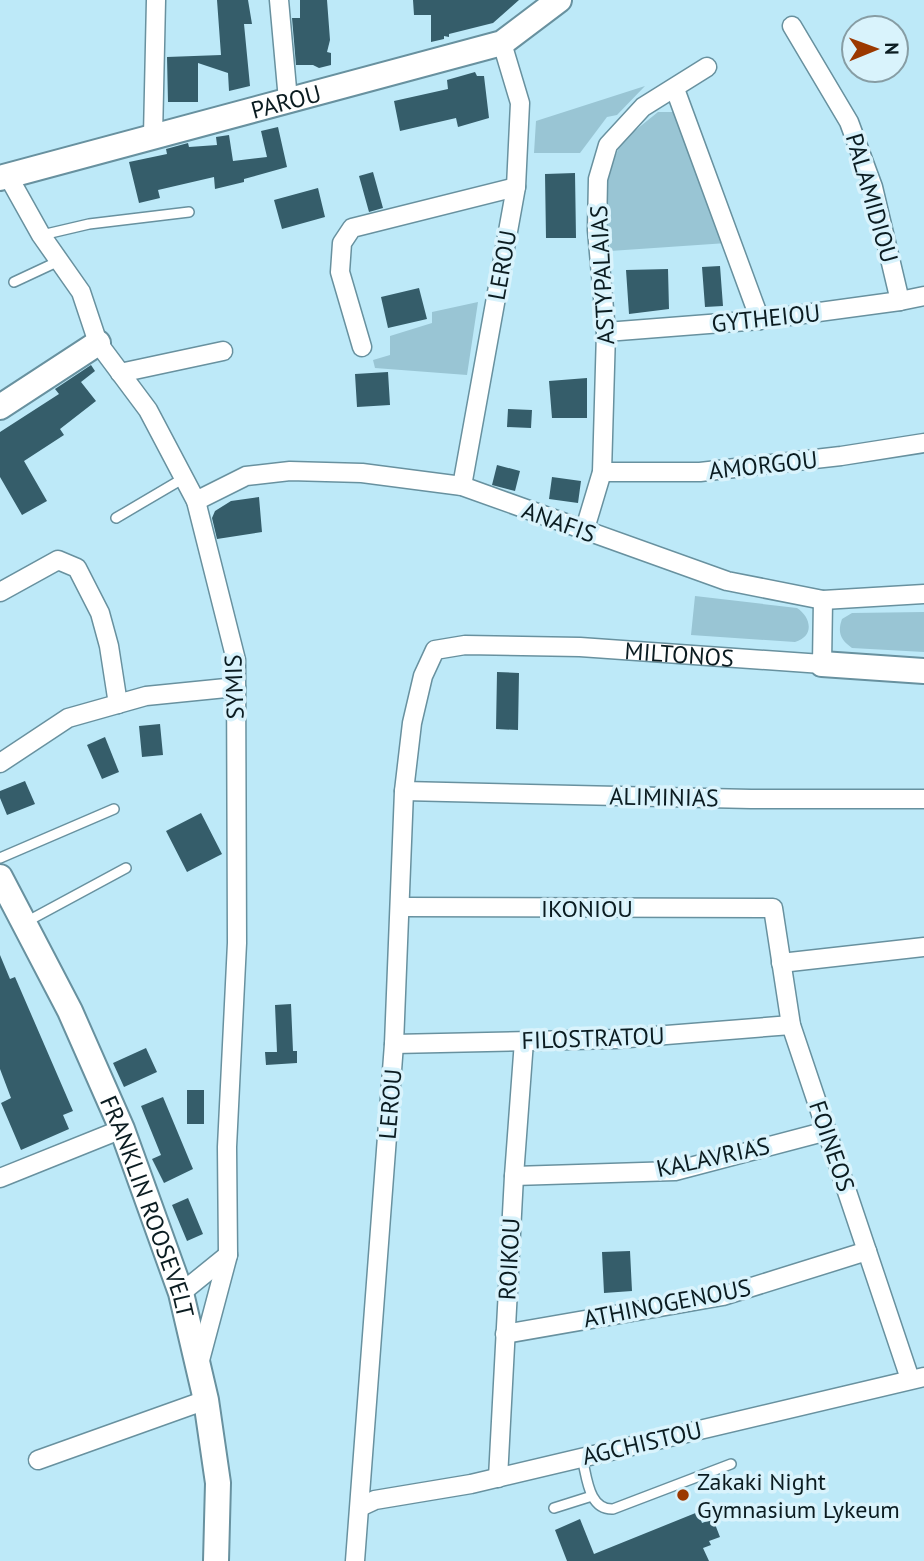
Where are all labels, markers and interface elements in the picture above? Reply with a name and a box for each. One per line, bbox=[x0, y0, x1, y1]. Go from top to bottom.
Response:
north arrow bbox=[840, 14, 910, 84]
text: N bbox=[880, 42, 904, 55]
street label: PAROU bbox=[247, 77, 324, 125]
street label: PALAMIDIOU bbox=[839, 130, 905, 266]
street label: ASTYPALAIAS bbox=[583, 205, 621, 345]
street label: LEROU bbox=[481, 228, 523, 302]
street label: GYTHEIOU bbox=[710, 297, 822, 339]
street label: AMORGOU bbox=[707, 444, 819, 486]
street label: ANAFIS bbox=[518, 494, 600, 550]
street label: MILTONOS bbox=[624, 635, 735, 673]
street label: SYMIS bbox=[217, 654, 251, 720]
street label: ALIMINIAS bbox=[609, 781, 719, 813]
street label: IKONIOU bbox=[541, 893, 633, 924]
street label: FILOSTRATOU bbox=[521, 1020, 665, 1056]
street label: LEROU bbox=[371, 1068, 409, 1140]
street label: FRANKLIN ROOSEVELT bbox=[94, 1091, 202, 1320]
street label: FOINEOS bbox=[802, 1097, 862, 1195]
street label: KALAVRIAS bbox=[653, 1130, 773, 1184]
street label: ROIKOU bbox=[491, 1217, 527, 1301]
street label: ATHINOGENOUS bbox=[581, 1272, 753, 1334]
street label: AGCHISTOU bbox=[579, 1414, 705, 1472]
place label: Zakaki Night Gymnasium Lykeum bbox=[697, 1466, 900, 1525]
marker: Zakaki Night Gymnasium Lykeum bbox=[675, 1487, 691, 1503]

